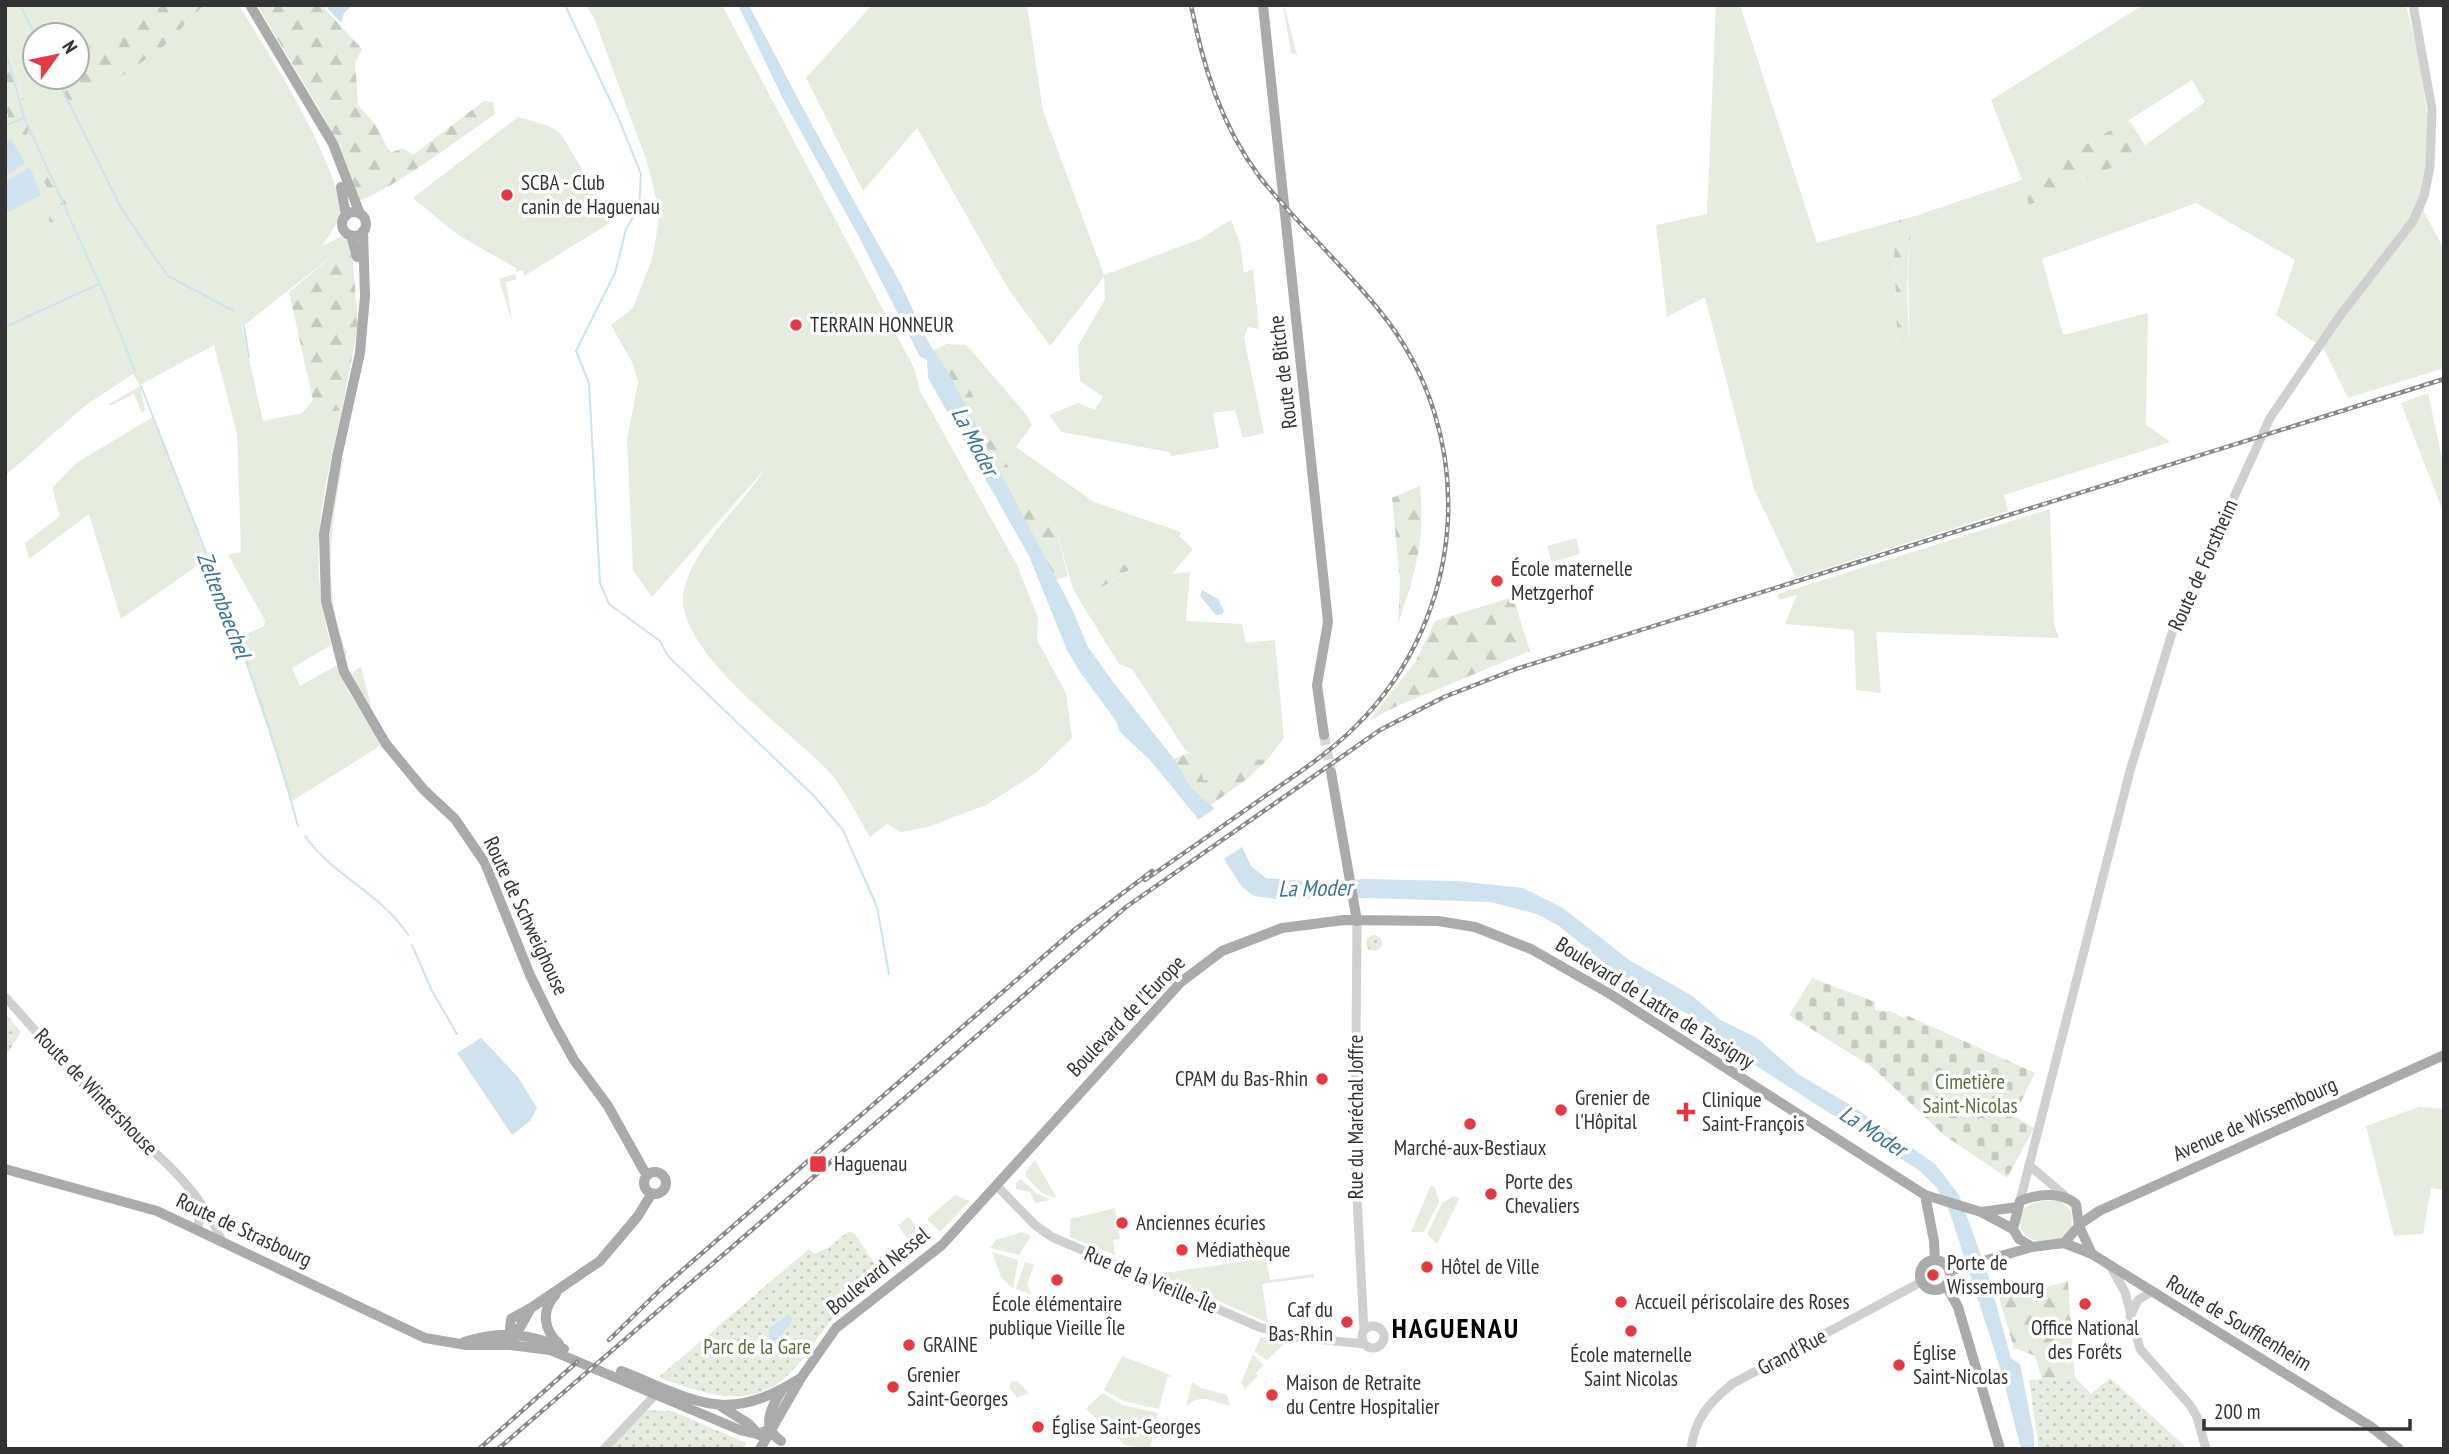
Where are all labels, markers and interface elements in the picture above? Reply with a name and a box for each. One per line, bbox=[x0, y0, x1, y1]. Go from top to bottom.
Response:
north arrow bbox=[21, 21, 91, 91]
text: N bbox=[57, 36, 83, 58]
place label: SCBA - Club canin de Haguenau bbox=[521, 169, 660, 220]
marker: SCBA - Club canin de Haguenau bbox=[499, 187, 515, 203]
place label: TERRAIN HONNEUR bbox=[810, 311, 954, 338]
street label: Route de Bitche bbox=[1262, 314, 1303, 430]
marker: TERRAIN HONNEUR bbox=[788, 317, 804, 333]
water label: La Moder bbox=[945, 401, 1007, 483]
street label: Route de Forstheim bbox=[2162, 495, 2244, 635]
water label: Zeltenbaechel bbox=[191, 548, 259, 665]
place label: École maternelle Metzgerhof bbox=[1511, 555, 1633, 606]
marker: École maternelle Metzgerhof bbox=[1489, 573, 1505, 589]
street label: Route de Schweighouse bbox=[478, 832, 575, 999]
water label: La Moder bbox=[1278, 872, 1356, 903]
street label: Boulevard de Lattre de Tassigny bbox=[1551, 930, 1760, 1075]
street label: Boulevard de l'Europe bbox=[1061, 949, 1191, 1082]
street label: Route de Wintershouse bbox=[29, 1022, 164, 1161]
street label: Rue du Maréchal Joffre bbox=[1342, 1035, 1369, 1199]
place label: CPAM du Bas-Rhin bbox=[1175, 1065, 1308, 1092]
park label: Cimetière Saint-Nicolas bbox=[1922, 1068, 2018, 1119]
street label: Avenue de Wissembourg bbox=[2169, 1070, 2341, 1167]
marker: CPAM du Bas-Rhin bbox=[1314, 1071, 1330, 1087]
place label: Grenier de l'Hôpital bbox=[1575, 1084, 1650, 1135]
place label: Clinique Saint-François bbox=[1702, 1086, 1804, 1137]
water label: La Moder bbox=[1834, 1098, 1915, 1165]
marker: Grenier de l'Hôpital bbox=[1553, 1102, 1569, 1118]
marker: Clinique Saint-François bbox=[1676, 1102, 1696, 1122]
marker: Marché-aux-Bestiaux bbox=[1462, 1116, 1478, 1132]
place label: Marché-aux-Bestiaux bbox=[1394, 1134, 1547, 1161]
place label: Haguenau bbox=[834, 1150, 907, 1177]
marker: Haguenau bbox=[808, 1154, 828, 1174]
place label: Porte des Chevaliers bbox=[1505, 1168, 1580, 1219]
street label: Route de Strasbourg bbox=[172, 1186, 316, 1273]
marker: Porte des Chevaliers bbox=[1483, 1186, 1499, 1202]
place label: Anciennes écuries bbox=[1136, 1209, 1266, 1236]
marker: Anciennes écuries bbox=[1114, 1215, 1130, 1231]
street label: Boulevard Nessel bbox=[821, 1221, 935, 1320]
place label: Médiathèque bbox=[1196, 1236, 1290, 1263]
street label: Rue de la Vieille-Île bbox=[1080, 1239, 1222, 1320]
marker: Médiathèque bbox=[1174, 1242, 1190, 1258]
place label: Porte de Wissembourg bbox=[1947, 1249, 2044, 1300]
place label: Hôtel de Ville bbox=[1441, 1253, 1539, 1280]
marker: Hôtel de Ville bbox=[1419, 1259, 1435, 1275]
marker: Porte de Wissembourg bbox=[1925, 1267, 1941, 1283]
street label: Route de Soufflenheim bbox=[2162, 1269, 2317, 1377]
marker: École élémentaire publique Vieille Île bbox=[1049, 1272, 1065, 1288]
place label: Accueil périscolaire des Roses bbox=[1635, 1288, 1850, 1315]
place label: École élémentaire publique Vieille Île bbox=[989, 1290, 1125, 1341]
marker: Accueil périscolaire des Roses bbox=[1613, 1294, 1629, 1310]
place label: Caf du Bas-Rhin bbox=[1268, 1296, 1333, 1347]
marker: Office National des Forêts bbox=[2077, 1296, 2093, 1312]
district label: HAGUENAU bbox=[1392, 1309, 1520, 1346]
marker: Caf du Bas-Rhin bbox=[1339, 1314, 1355, 1330]
place label: Office National des Forêts bbox=[2031, 1314, 2139, 1365]
street label: Grand'Rue bbox=[1753, 1322, 1831, 1381]
marker: École maternelle Saint Nicolas bbox=[1623, 1323, 1639, 1339]
place label: GRAINE bbox=[923, 1331, 978, 1358]
park label: Parc de la Gare bbox=[703, 1333, 811, 1360]
marker: GRAINE bbox=[901, 1337, 917, 1353]
place label: Église Saint-Nicolas bbox=[1913, 1339, 2008, 1390]
place label: École maternelle Saint Nicolas bbox=[1570, 1341, 1692, 1392]
marker: Église Saint-Nicolas bbox=[1891, 1357, 1907, 1373]
place label: Grenier Saint-Georges bbox=[907, 1361, 1008, 1412]
place label: Maison de Retraite du Centre Hospitalier bbox=[1286, 1369, 1440, 1420]
marker: Grenier Saint-Georges bbox=[885, 1379, 901, 1395]
marker: Maison de Retraite du Centre Hospitalier bbox=[1264, 1387, 1280, 1403]
scale bar bbox=[2204, 1388, 2410, 1432]
text: 200 m bbox=[2214, 1398, 2260, 1425]
place label: Église Saint-Georges bbox=[1052, 1413, 1201, 1440]
marker: Église Saint-Georges bbox=[1030, 1419, 1046, 1435]

